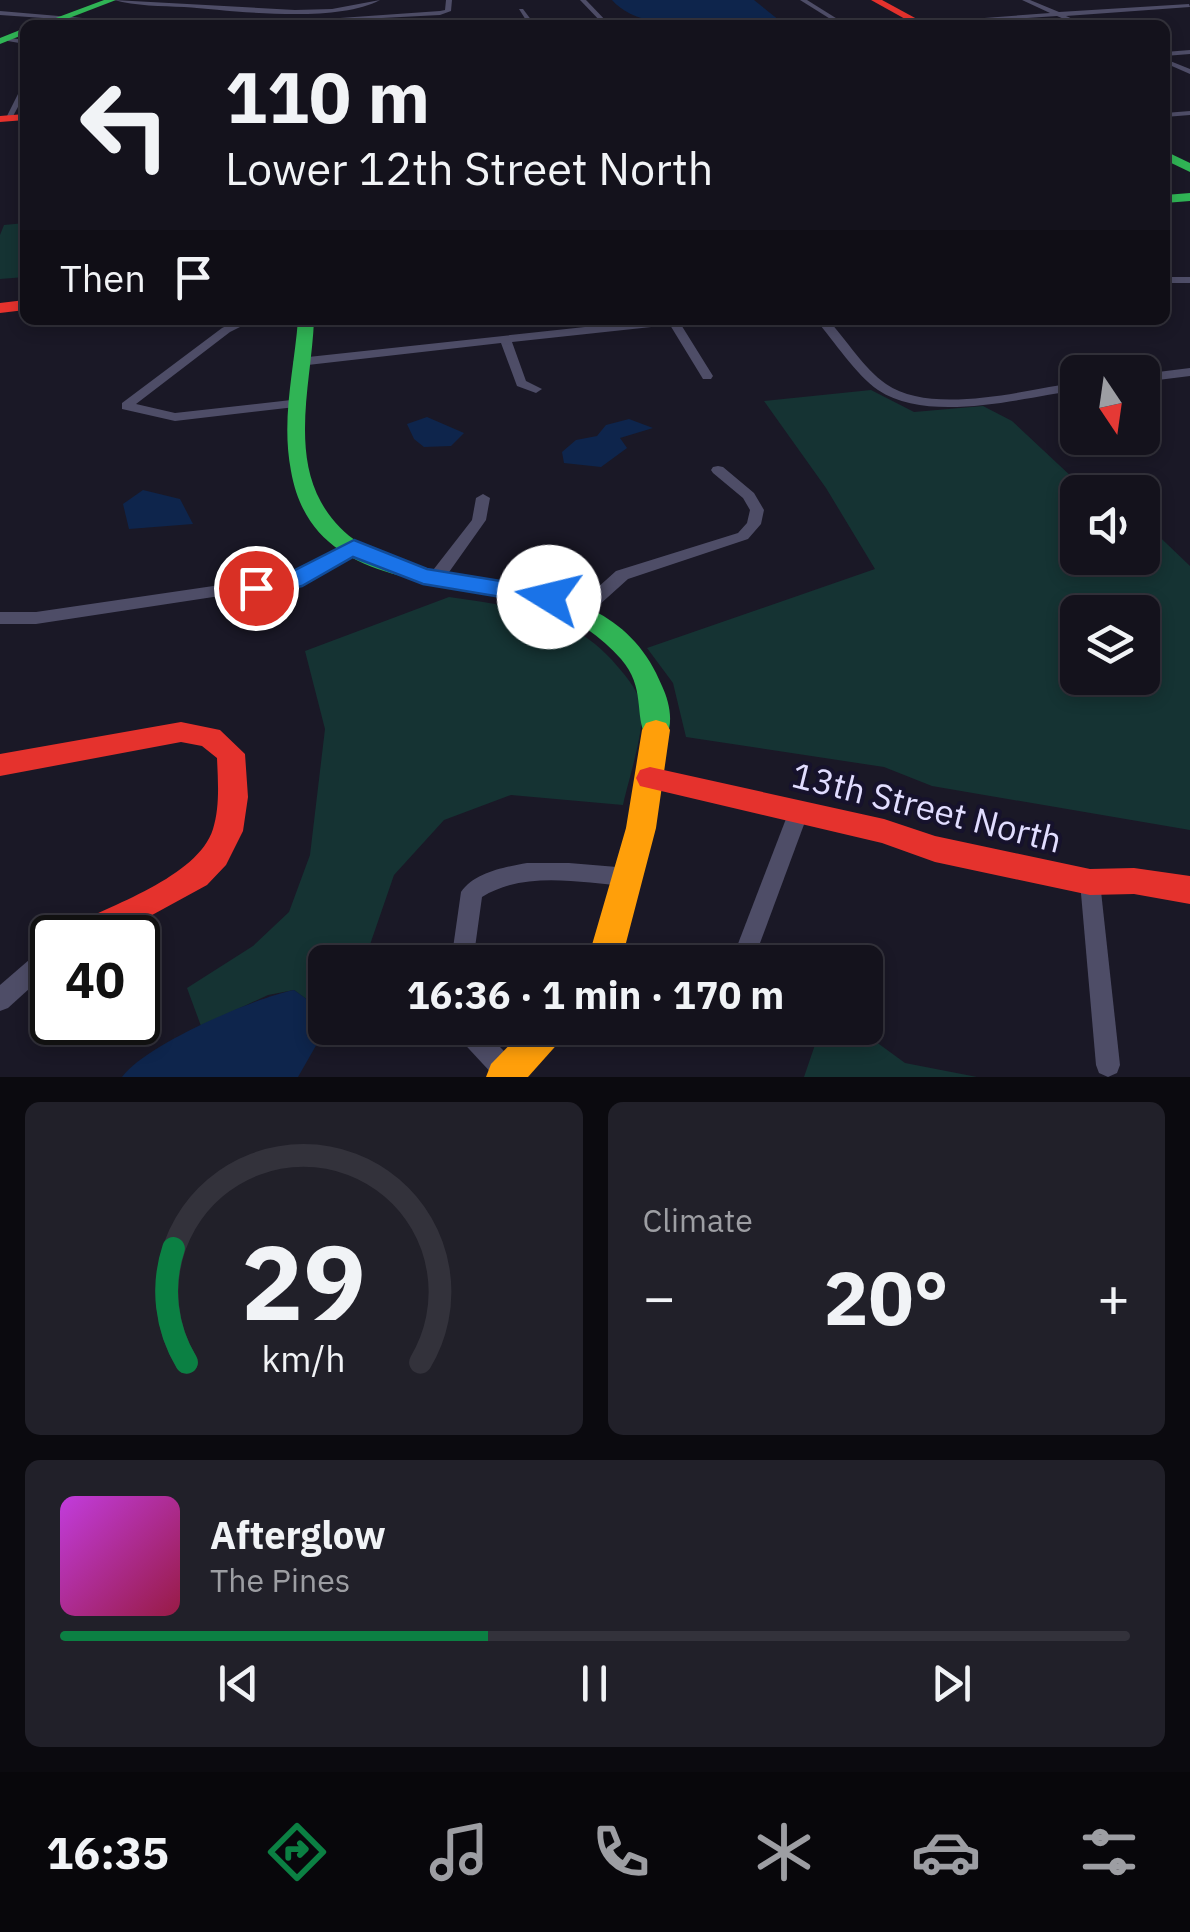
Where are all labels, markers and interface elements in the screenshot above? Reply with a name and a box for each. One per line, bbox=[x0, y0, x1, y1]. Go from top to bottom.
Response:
text: 110 m bbox=[225, 51, 430, 142]
icon: left bbox=[60, 60, 190, 190]
text: Lower 12th Street North bbox=[225, 139, 713, 197]
icon: arrive bbox=[166, 250, 221, 305]
text: Then bbox=[60, 253, 146, 302]
north arrow bbox=[1060, 355, 1160, 455]
map controls bbox=[1060, 355, 1160, 695]
button: sound bbox=[1060, 475, 1160, 575]
position arrow bbox=[497, 545, 601, 649]
pin bbox=[214, 546, 299, 631]
icon: arrive bbox=[229, 561, 284, 616]
button: layers bbox=[1060, 595, 1160, 695]
street label: 13th Street North bbox=[787, 751, 1067, 863]
speed limit sign: 40 bbox=[30, 915, 160, 1045]
text: 16:36 · 1 min · 170 m bbox=[407, 970, 784, 1019]
text: Climate bbox=[643, 1199, 753, 1241]
text: 29 bbox=[241, 1213, 366, 1349]
text: 20° bbox=[824, 1248, 949, 1346]
text: − bbox=[643, 1261, 676, 1332]
text: + bbox=[1097, 1261, 1130, 1332]
text: km/h bbox=[262, 1335, 346, 1382]
text: Afterglow bbox=[210, 1510, 386, 1559]
text: The Pines bbox=[210, 1559, 350, 1601]
icon: previous bbox=[211, 1656, 266, 1711]
icon: pause bbox=[567, 1656, 622, 1711]
icon: next bbox=[924, 1656, 979, 1711]
icon: directions bbox=[262, 1817, 332, 1887]
icon: music bbox=[424, 1817, 494, 1887]
icon: phone bbox=[586, 1817, 656, 1887]
icon: climate bbox=[749, 1817, 819, 1887]
icon: car bbox=[911, 1817, 981, 1887]
icon: filters bbox=[1074, 1817, 1144, 1887]
text: 16:35 bbox=[46, 1823, 169, 1881]

